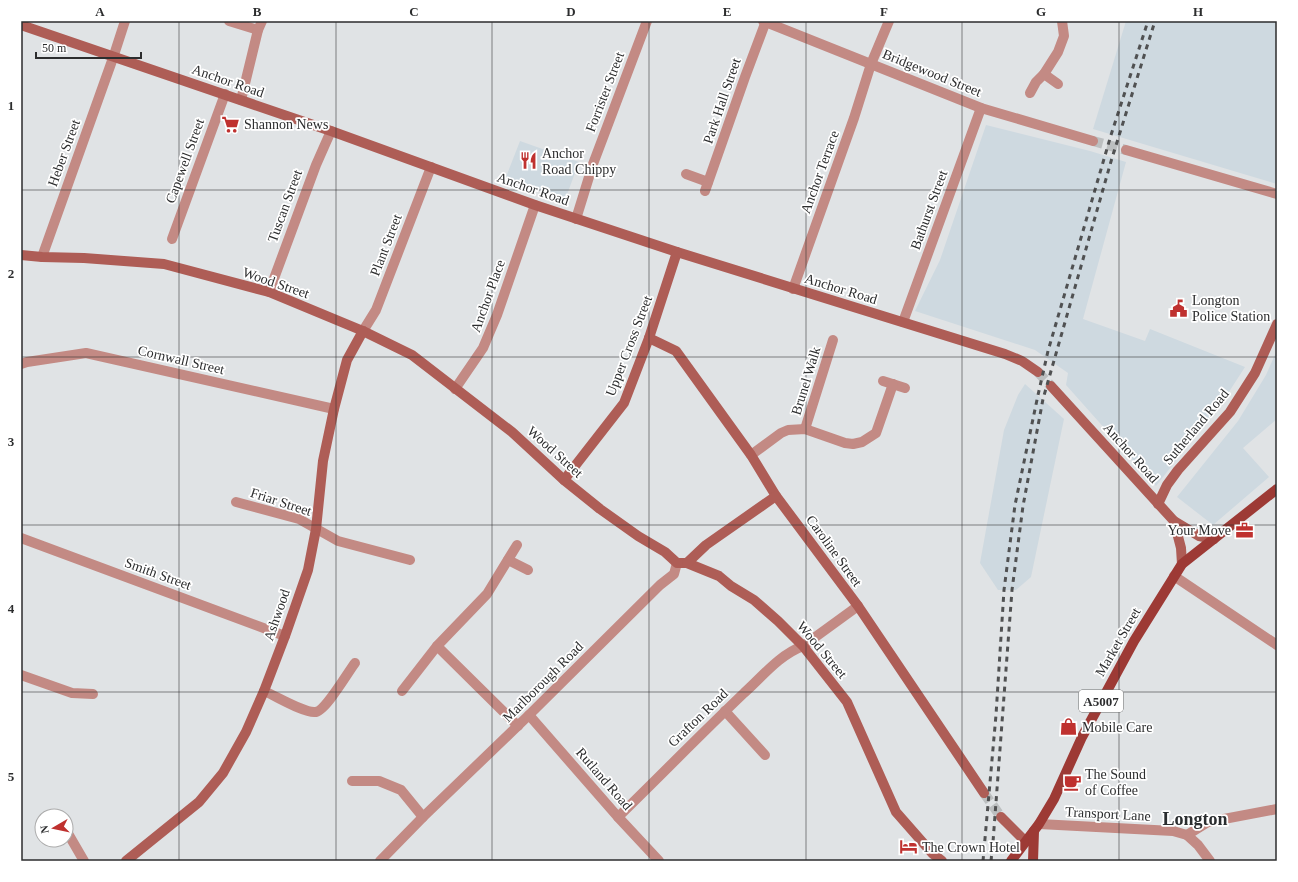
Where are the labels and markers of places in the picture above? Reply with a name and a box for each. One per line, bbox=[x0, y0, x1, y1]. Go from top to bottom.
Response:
supermarket icon: Shannon News bbox=[221, 114, 241, 134]
place label: Shannon News bbox=[244, 117, 328, 132]
place label: Anchor Road Chippy bbox=[542, 146, 616, 177]
restaurant icon: Anchor Road Chippy bbox=[519, 151, 539, 171]
place label: Longton Police Station bbox=[1192, 293, 1270, 324]
public building icon: Longton Police Station bbox=[1169, 298, 1189, 318]
office icon: Your Move bbox=[1234, 520, 1254, 540]
place label: Your Move bbox=[1167, 523, 1231, 538]
shop icon: Mobile Care bbox=[1059, 717, 1079, 737]
place label: Mobile Care bbox=[1082, 720, 1152, 735]
place label: The Sound of Coffee bbox=[1085, 767, 1146, 798]
cafe icon: The Sound of Coffee bbox=[1062, 772, 1082, 792]
hotel icon: The Crown Hotel bbox=[899, 837, 919, 857]
place label: The Crown Hotel bbox=[922, 840, 1020, 855]

